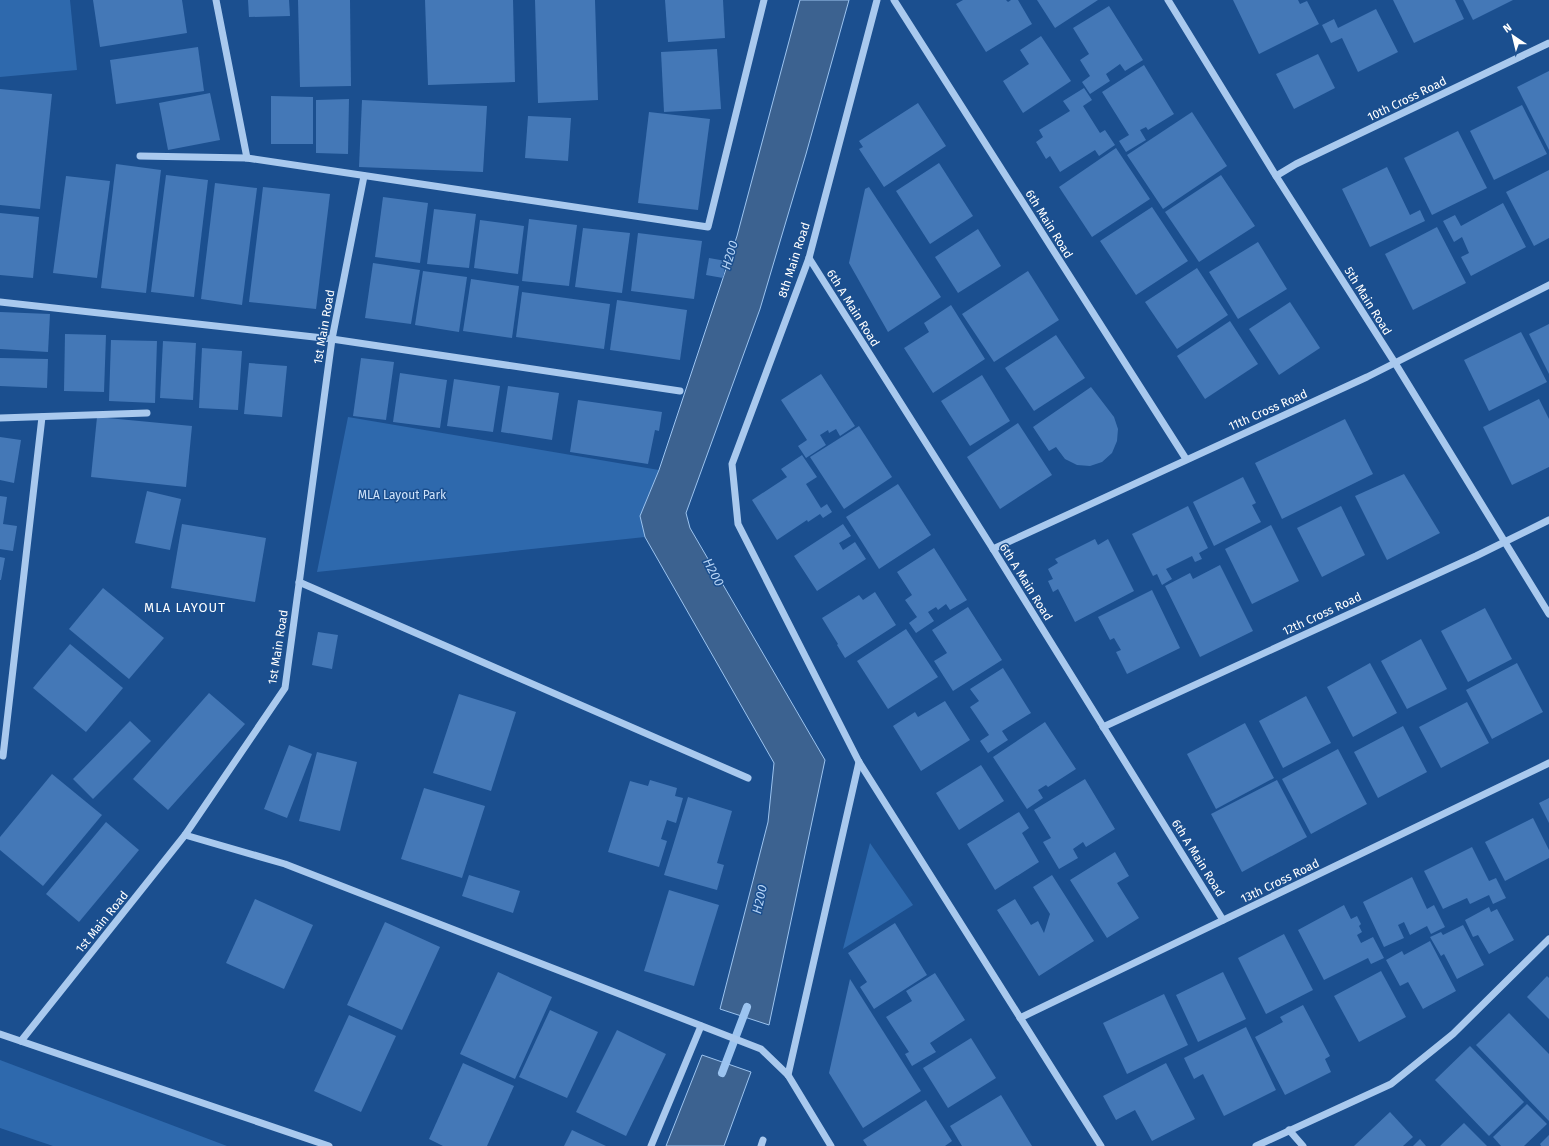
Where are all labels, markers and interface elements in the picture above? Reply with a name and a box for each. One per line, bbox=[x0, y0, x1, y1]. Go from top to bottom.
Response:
north arrow bbox=[1493, 16, 1533, 56]
text: N bbox=[1501, 21, 1514, 36]
street label: 10th Cross Road bbox=[1365, 74, 1449, 124]
street label: 6th Main Road bbox=[1022, 187, 1076, 261]
street label: 8th Main Road bbox=[775, 221, 813, 299]
water label: H200 bbox=[718, 239, 741, 271]
street label: 5th Main Road bbox=[1342, 264, 1394, 338]
street label: 6th A Main Road bbox=[824, 267, 882, 349]
street label: 1st Main Road bbox=[311, 289, 337, 365]
street label: 11th Cross Road bbox=[1227, 386, 1309, 434]
park label: MLA Layout Park bbox=[358, 488, 447, 502]
street label: 6th A Main Road bbox=[997, 541, 1055, 623]
water label: H200 bbox=[700, 556, 727, 589]
street label: 12th Cross Road bbox=[1280, 590, 1364, 638]
district label: MLA LAYOUT bbox=[144, 600, 226, 615]
street label: 1st Main Road bbox=[265, 609, 291, 685]
street label: 6th A Main Road bbox=[1169, 817, 1227, 899]
street label: 13th Cross Road bbox=[1239, 856, 1321, 906]
water label: H200 bbox=[749, 883, 770, 915]
street label: 1st Main Road bbox=[73, 888, 131, 956]

